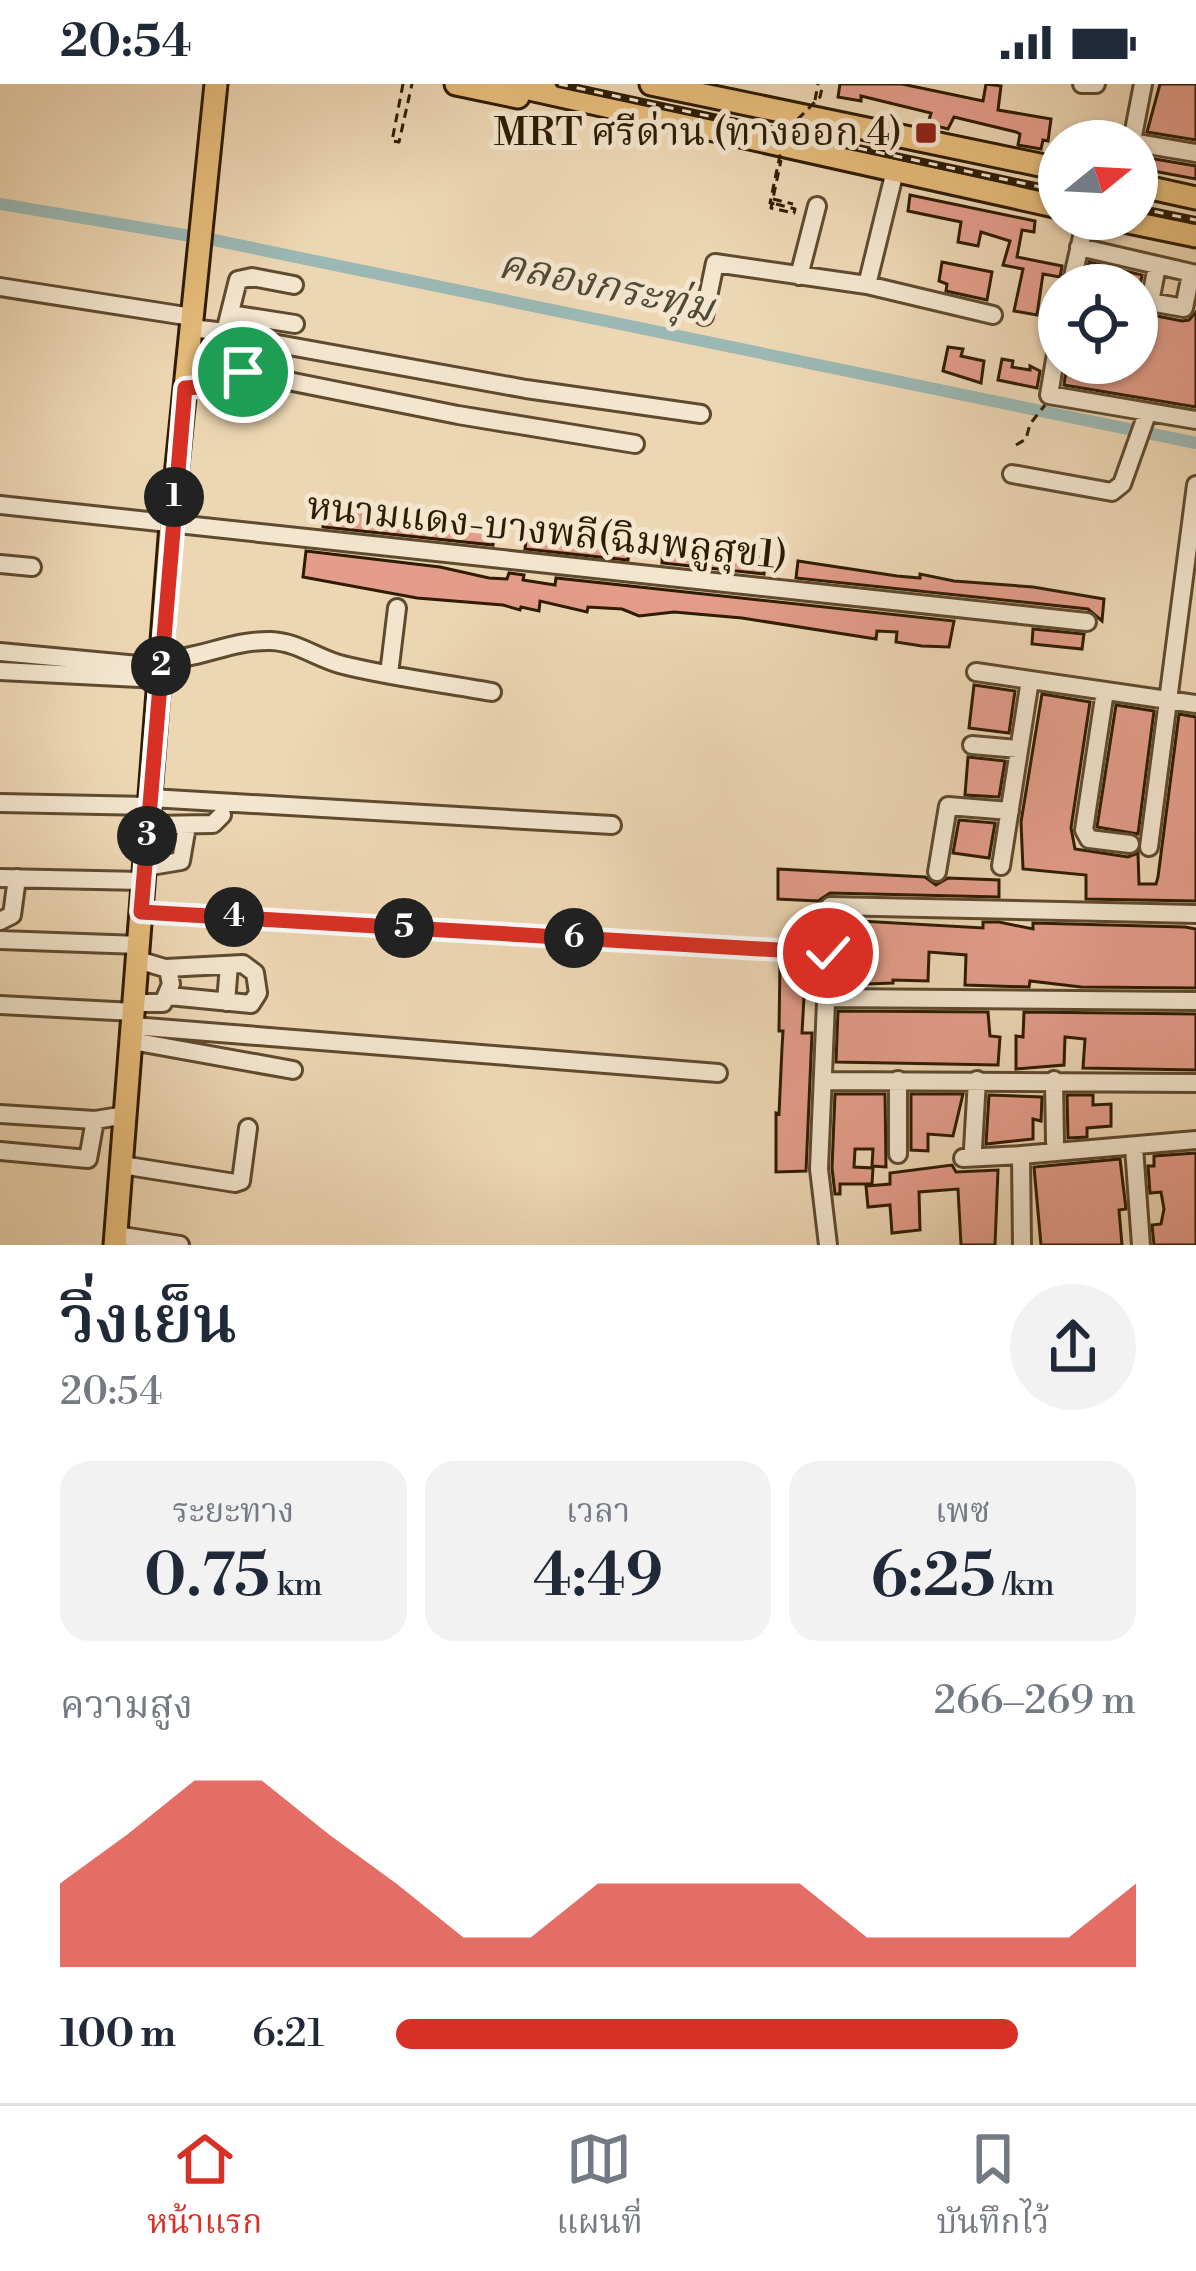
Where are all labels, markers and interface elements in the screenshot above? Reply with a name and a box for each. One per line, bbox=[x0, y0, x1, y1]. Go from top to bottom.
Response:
text: 20:54 bbox=[60, 14, 192, 71]
place label: MRT ศรีด่าน (ทางออก 4) bbox=[494, 109, 902, 158]
marker: MRT ศรีด่าน (ทางออก 4) bbox=[913, 120, 939, 146]
north arrow bbox=[1038, 120, 1158, 240]
map controls bbox=[1038, 120, 1158, 384]
water label: คลองกระทุ่ม bbox=[494, 238, 721, 336]
button: locate bbox=[1038, 264, 1158, 384]
pin bbox=[192, 321, 294, 423]
icon: arrive bbox=[210, 339, 276, 405]
pin: 1 bbox=[144, 467, 204, 527]
text: 1 bbox=[166, 476, 182, 517]
street label: หนามแดง-บางพลี(ฉิมพลูสุข1) bbox=[304, 482, 790, 582]
pin: 2 bbox=[131, 636, 191, 696]
text: 2 bbox=[151, 645, 171, 686]
pin: 3 bbox=[117, 806, 177, 866]
text: 3 bbox=[137, 815, 157, 856]
pin: 4 bbox=[204, 887, 264, 947]
text: 4 bbox=[223, 896, 245, 937]
pin: 5 bbox=[374, 898, 434, 958]
pin bbox=[777, 902, 879, 1004]
text: 5 bbox=[394, 907, 414, 948]
pin: 6 bbox=[544, 908, 604, 968]
text: 6 bbox=[564, 917, 584, 958]
icon: check bbox=[795, 920, 861, 986]
text: วิ่งเย็น bbox=[60, 1281, 237, 1364]
button: share bbox=[1010, 1284, 1136, 1410]
text: 20:54 bbox=[60, 1368, 162, 1417]
text: ระยะทาง bbox=[172, 1492, 294, 1533]
text: เวลา bbox=[566, 1492, 630, 1533]
text: เพซ bbox=[935, 1492, 990, 1533]
text: 0.75 bbox=[144, 1540, 270, 1615]
text: 4:49 bbox=[533, 1540, 663, 1615]
text: 6:25 bbox=[871, 1540, 996, 1615]
text: km bbox=[270, 1565, 323, 1606]
text: /km bbox=[996, 1565, 1055, 1606]
text: 266–269 m bbox=[934, 1677, 1136, 1726]
text: ความสูง bbox=[60, 1682, 193, 1731]
text: 100 m bbox=[60, 2010, 176, 2059]
text: 6:21 bbox=[252, 2010, 324, 2059]
tab: หน้าแรก bbox=[147, 2126, 262, 2251]
tab: แผนที่ bbox=[556, 2126, 643, 2251]
tab: บันทึกไว้ bbox=[937, 2126, 1049, 2251]

